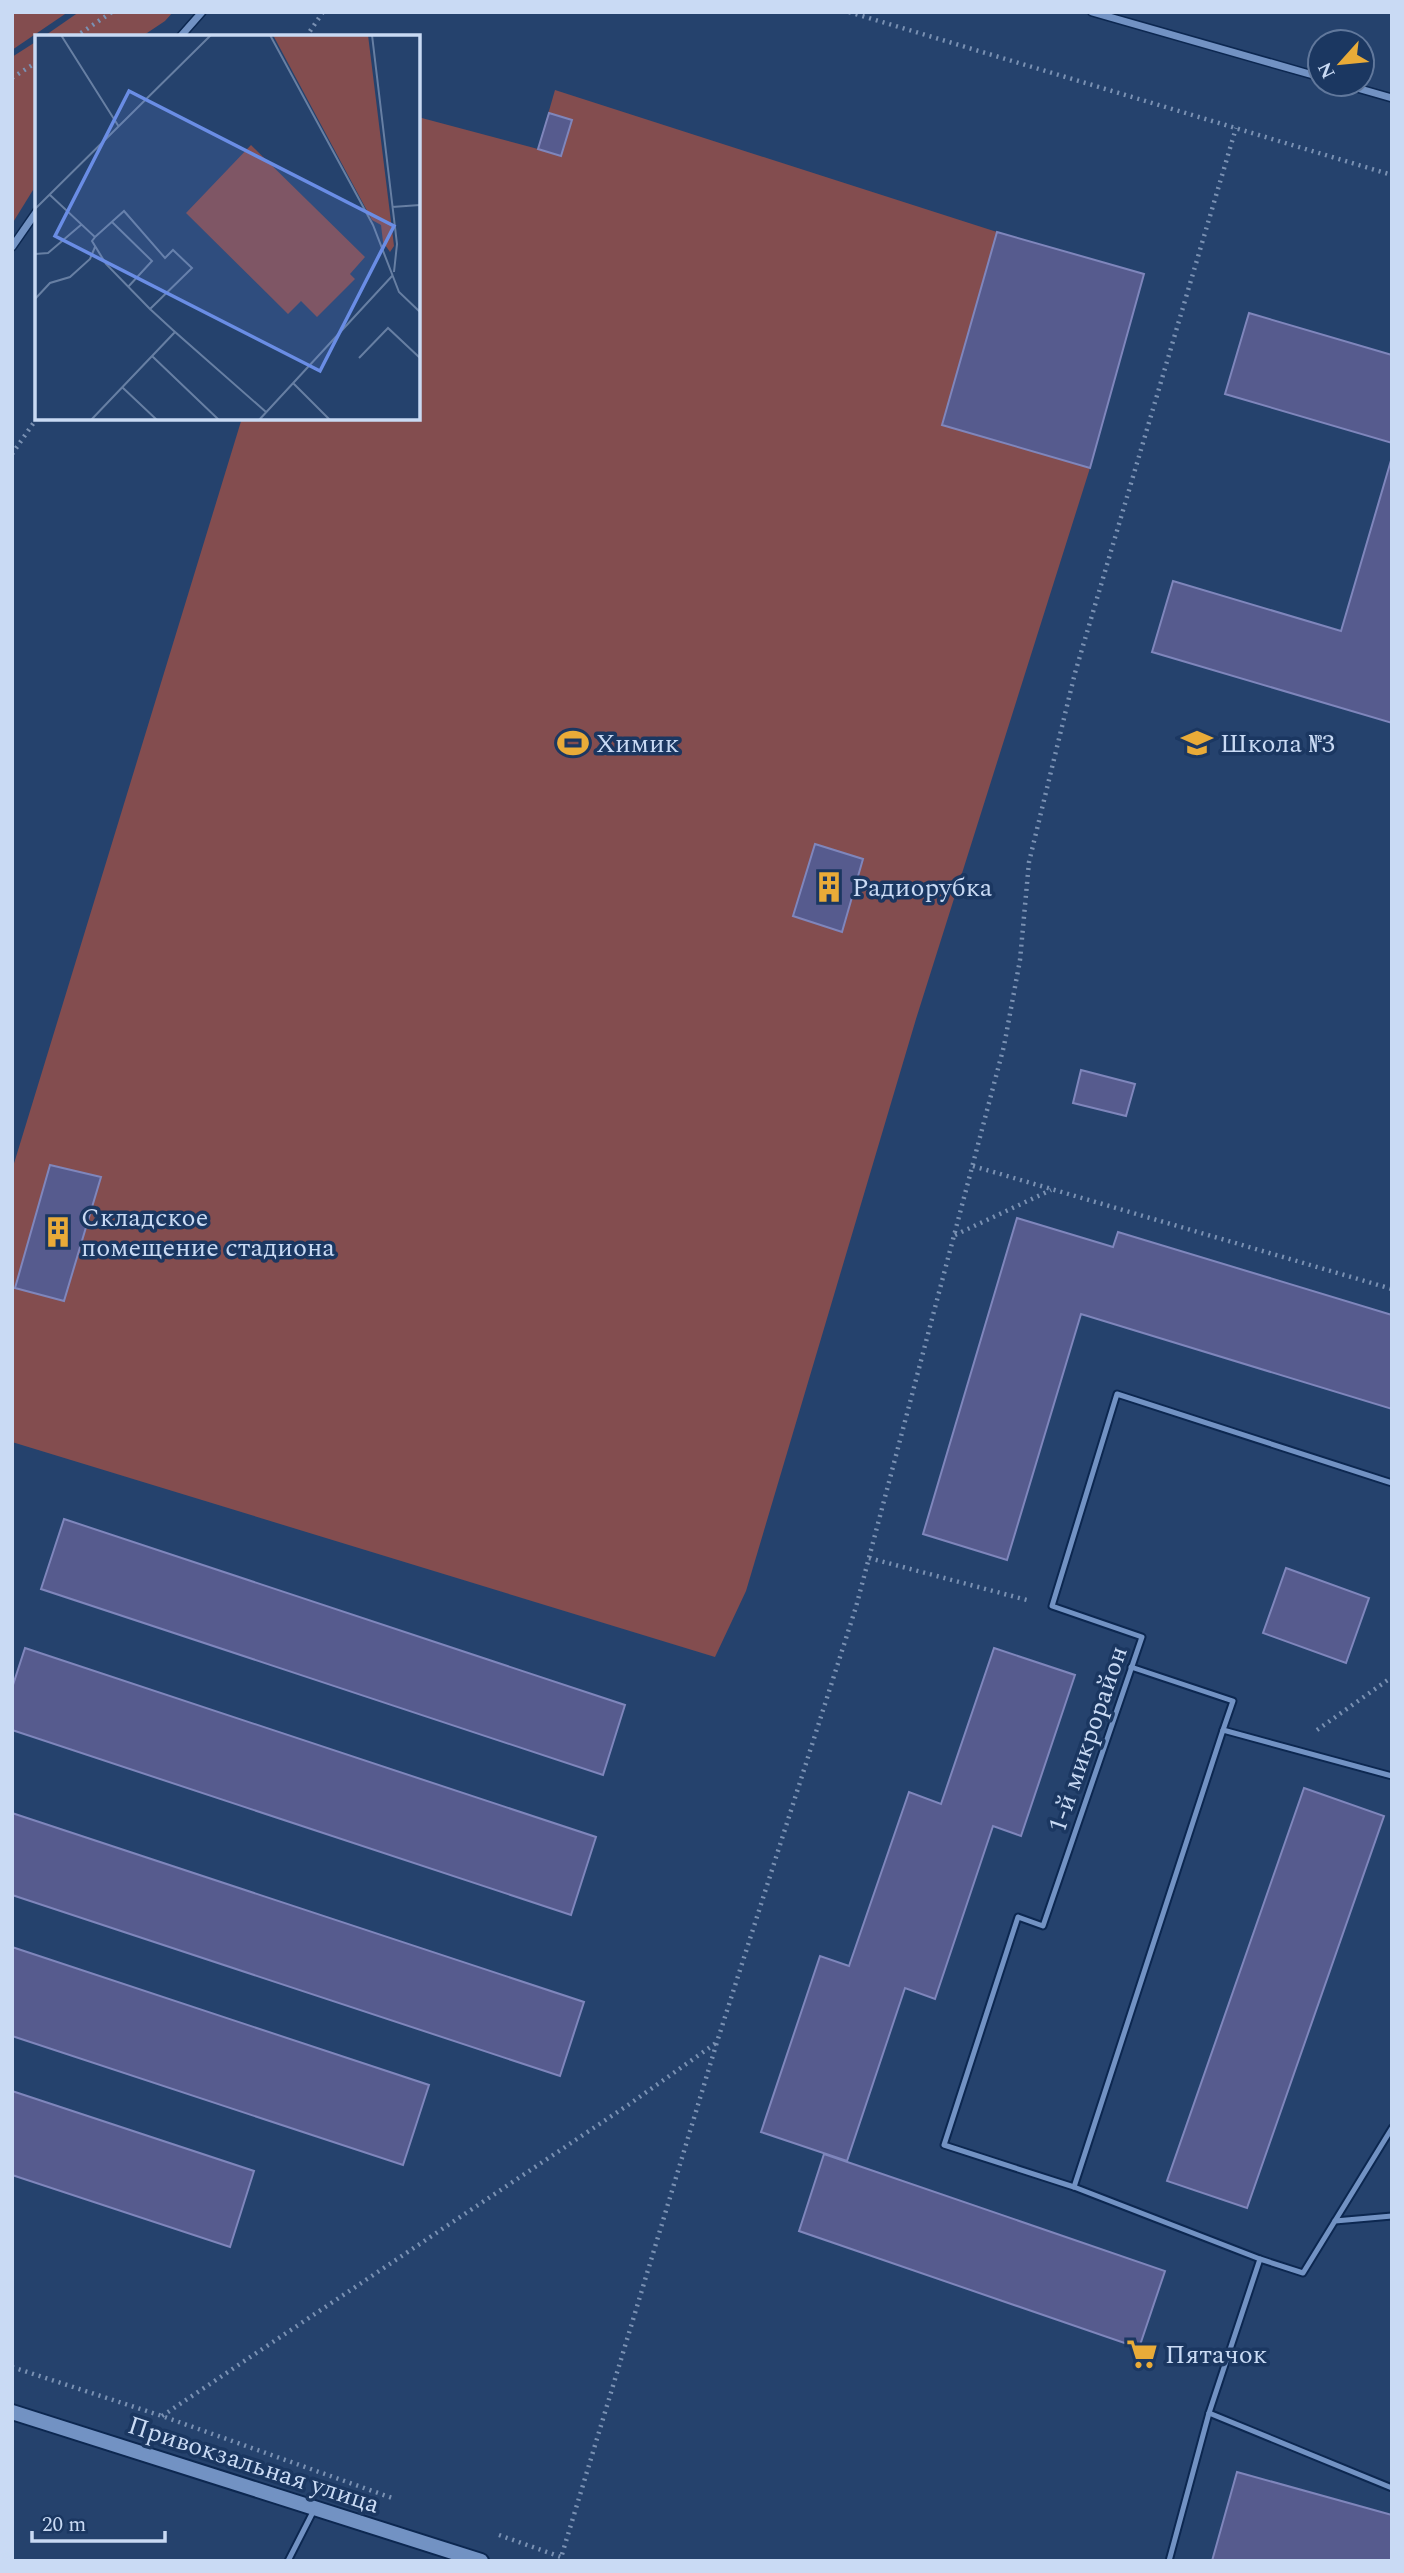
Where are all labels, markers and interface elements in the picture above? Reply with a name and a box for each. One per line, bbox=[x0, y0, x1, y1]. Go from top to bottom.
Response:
north arrow bbox=[1306, 28, 1376, 98]
inset map bbox=[35, 35, 420, 420]
text: N bbox=[1311, 57, 1344, 84]
place label: Химик bbox=[596, 724, 679, 764]
place label: Школа №3 bbox=[1220, 724, 1335, 764]
sports icon: Химик bbox=[556, 726, 590, 760]
school or university icon: Школа №3 bbox=[1180, 726, 1214, 760]
place label: Радиорубка bbox=[852, 868, 993, 908]
building icon: Радиорубка bbox=[812, 870, 846, 904]
place label: Складское помещение стадиона bbox=[81, 1198, 335, 1268]
building icon: Складское помещение стадиона bbox=[41, 1215, 75, 1249]
street label: 1-й микрорайон bbox=[1037, 1641, 1139, 1838]
place label: Пятачок bbox=[1165, 2335, 1267, 2375]
supermarket icon: Пятачок bbox=[1125, 2337, 1159, 2371]
street label: Привокзальная улица bbox=[123, 2405, 385, 2525]
scale bar bbox=[32, 2500, 164, 2544]
text: 20 m bbox=[42, 2509, 86, 2541]

